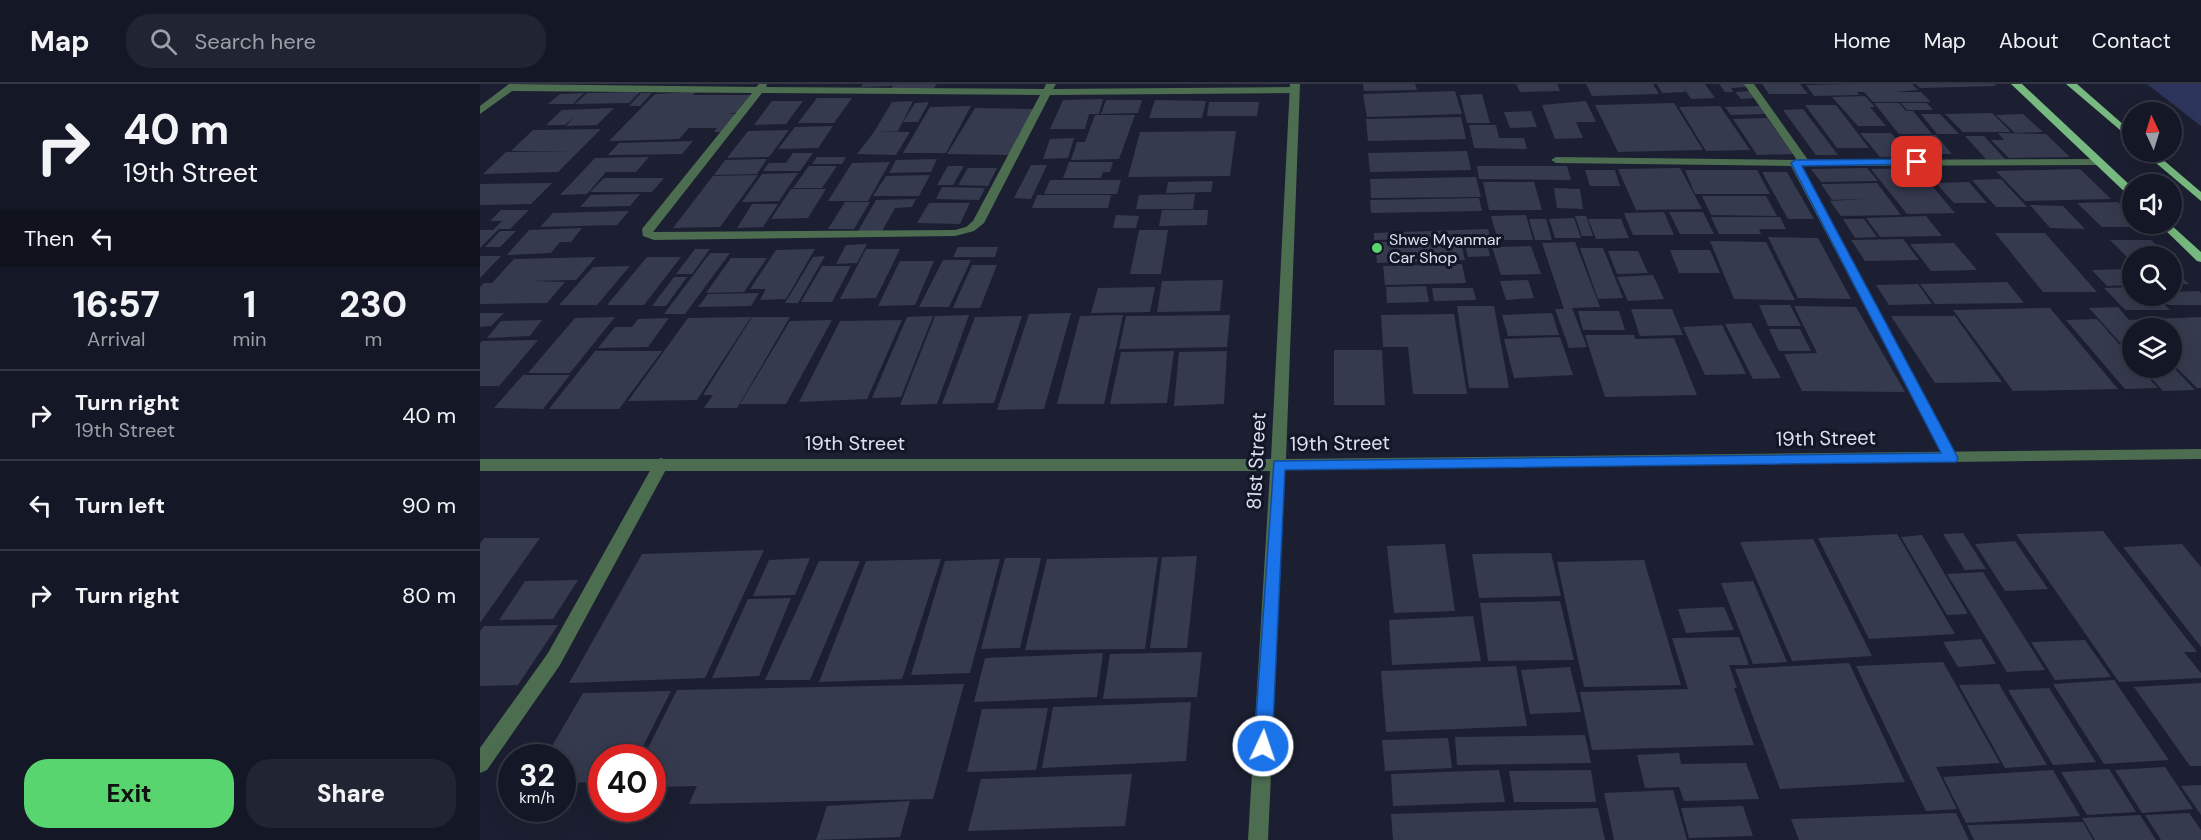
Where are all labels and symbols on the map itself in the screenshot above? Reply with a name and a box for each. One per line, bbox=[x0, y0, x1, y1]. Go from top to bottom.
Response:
north arrow bbox=[2122, 102, 2182, 162]
pin bbox=[1891, 136, 1942, 187]
place label: Shwe Myanmar Car Shop bbox=[1389, 229, 1501, 268]
marker: Shwe Myanmar Car Shop bbox=[1370, 241, 1384, 255]
street label: 81st Street bbox=[1240, 412, 1272, 510]
street label: 19th Street bbox=[1776, 424, 1876, 452]
street label: 19th Street bbox=[1290, 429, 1390, 457]
street label: 19th Street bbox=[805, 430, 905, 456]
position arrow bbox=[1231, 714, 1295, 778]
speed limit sign: 40 bbox=[588, 744, 666, 822]

